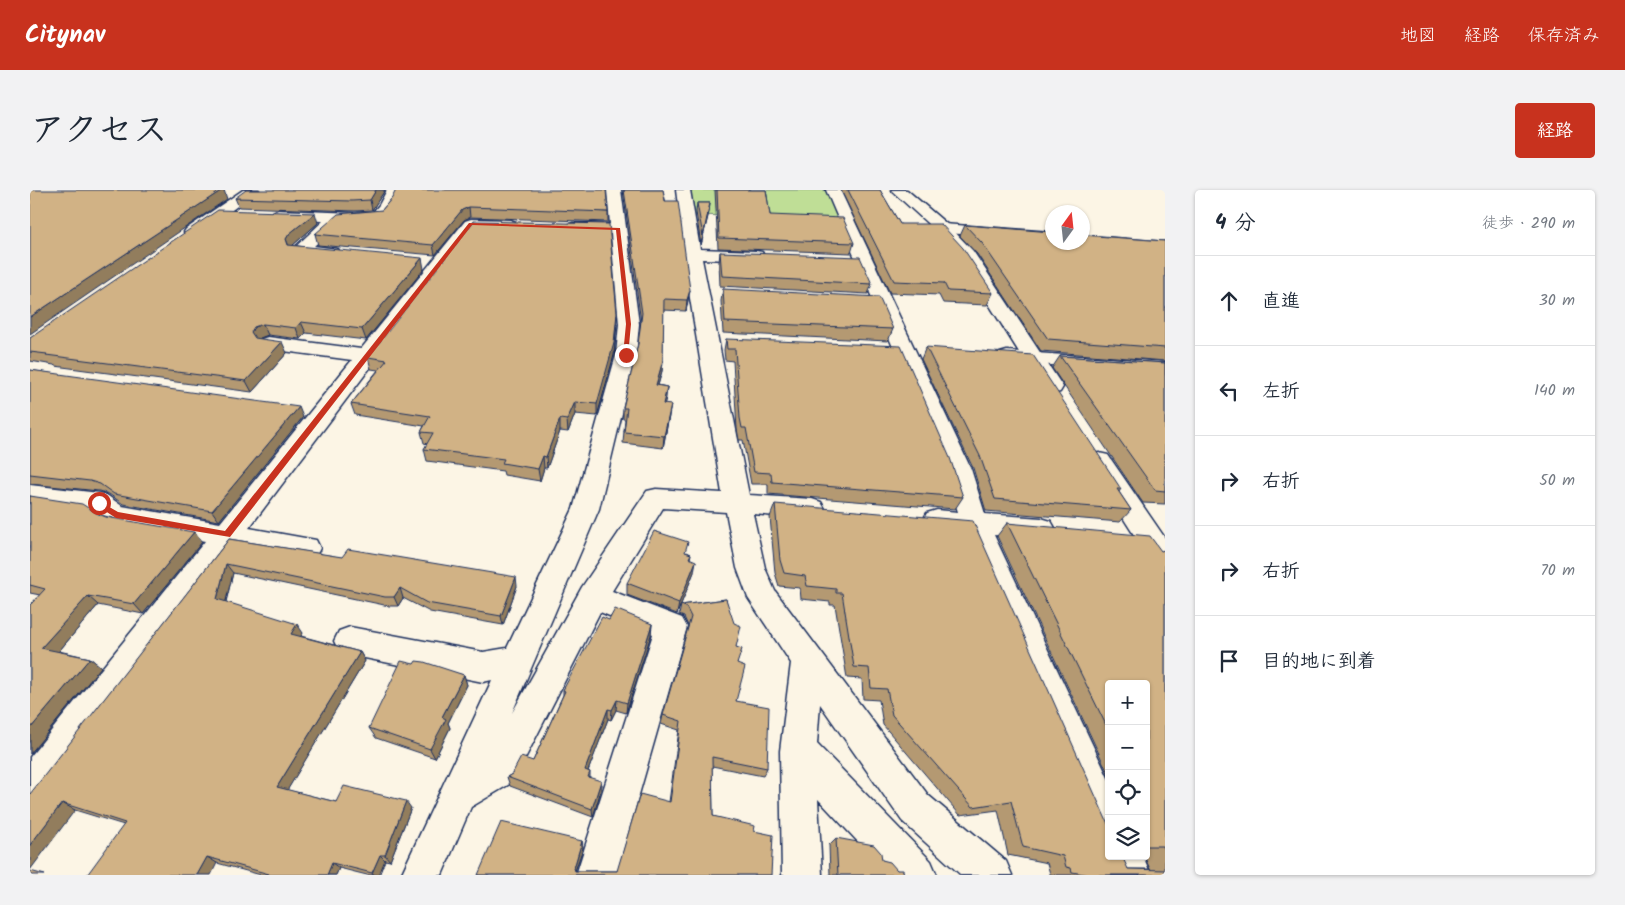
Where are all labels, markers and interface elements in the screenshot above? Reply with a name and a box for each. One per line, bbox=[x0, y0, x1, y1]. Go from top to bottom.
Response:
text: Citynav bbox=[25, 16, 105, 55]
text: 地図 bbox=[1400, 22, 1436, 51]
text: 経路 bbox=[1464, 22, 1500, 51]
text: 保存済み bbox=[1528, 22, 1600, 51]
button: 経路 bbox=[1515, 103, 1595, 158]
text: アクセス bbox=[30, 104, 168, 160]
north arrow bbox=[1045, 205, 1090, 250]
text: 4 分 bbox=[1215, 207, 1256, 240]
text: 徒歩 · 290 m bbox=[1482, 211, 1575, 236]
icon: ahead bbox=[1215, 287, 1243, 315]
text: 直進 bbox=[1262, 287, 1300, 317]
text: 30 m bbox=[1539, 288, 1575, 313]
route end bbox=[615, 344, 638, 367]
icon: left bbox=[1215, 377, 1243, 405]
text: 左折 bbox=[1262, 377, 1300, 407]
text: 140 m bbox=[1534, 378, 1575, 403]
icon: right bbox=[1215, 467, 1243, 495]
text: 右折 bbox=[1262, 467, 1300, 497]
text: 50 m bbox=[1539, 468, 1575, 493]
route start bbox=[88, 492, 111, 515]
icon: right bbox=[1215, 557, 1243, 585]
text: 右折 bbox=[1262, 557, 1300, 587]
text: 70 m bbox=[1540, 558, 1575, 583]
icon: arrive bbox=[1215, 647, 1243, 675]
text: 目的地に到着 bbox=[1262, 647, 1376, 677]
map controls bbox=[1105, 680, 1150, 860]
button: + bbox=[1105, 680, 1150, 725]
button: − bbox=[1105, 725, 1150, 770]
button: locate bbox=[1105, 770, 1150, 815]
button: layers bbox=[1105, 815, 1150, 860]

